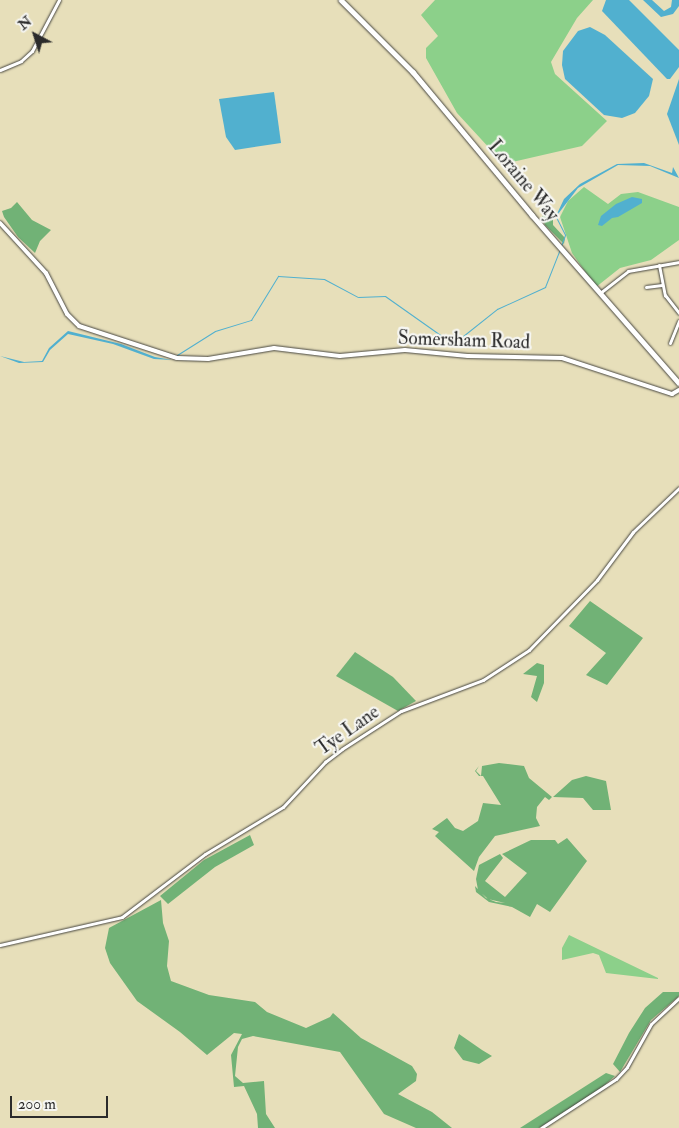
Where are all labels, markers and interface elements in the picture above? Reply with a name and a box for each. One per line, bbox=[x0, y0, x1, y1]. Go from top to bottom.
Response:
north arrow bbox=[10, 10, 60, 60]
text: N bbox=[15, 13, 35, 34]
street label: Loraine Way bbox=[483, 136, 563, 226]
street label: Somersham Road bbox=[398, 327, 530, 355]
street label: Tye Lane bbox=[312, 701, 384, 761]
scale bar bbox=[12, 1086, 110, 1118]
text: 200 m bbox=[18, 1095, 56, 1114]

